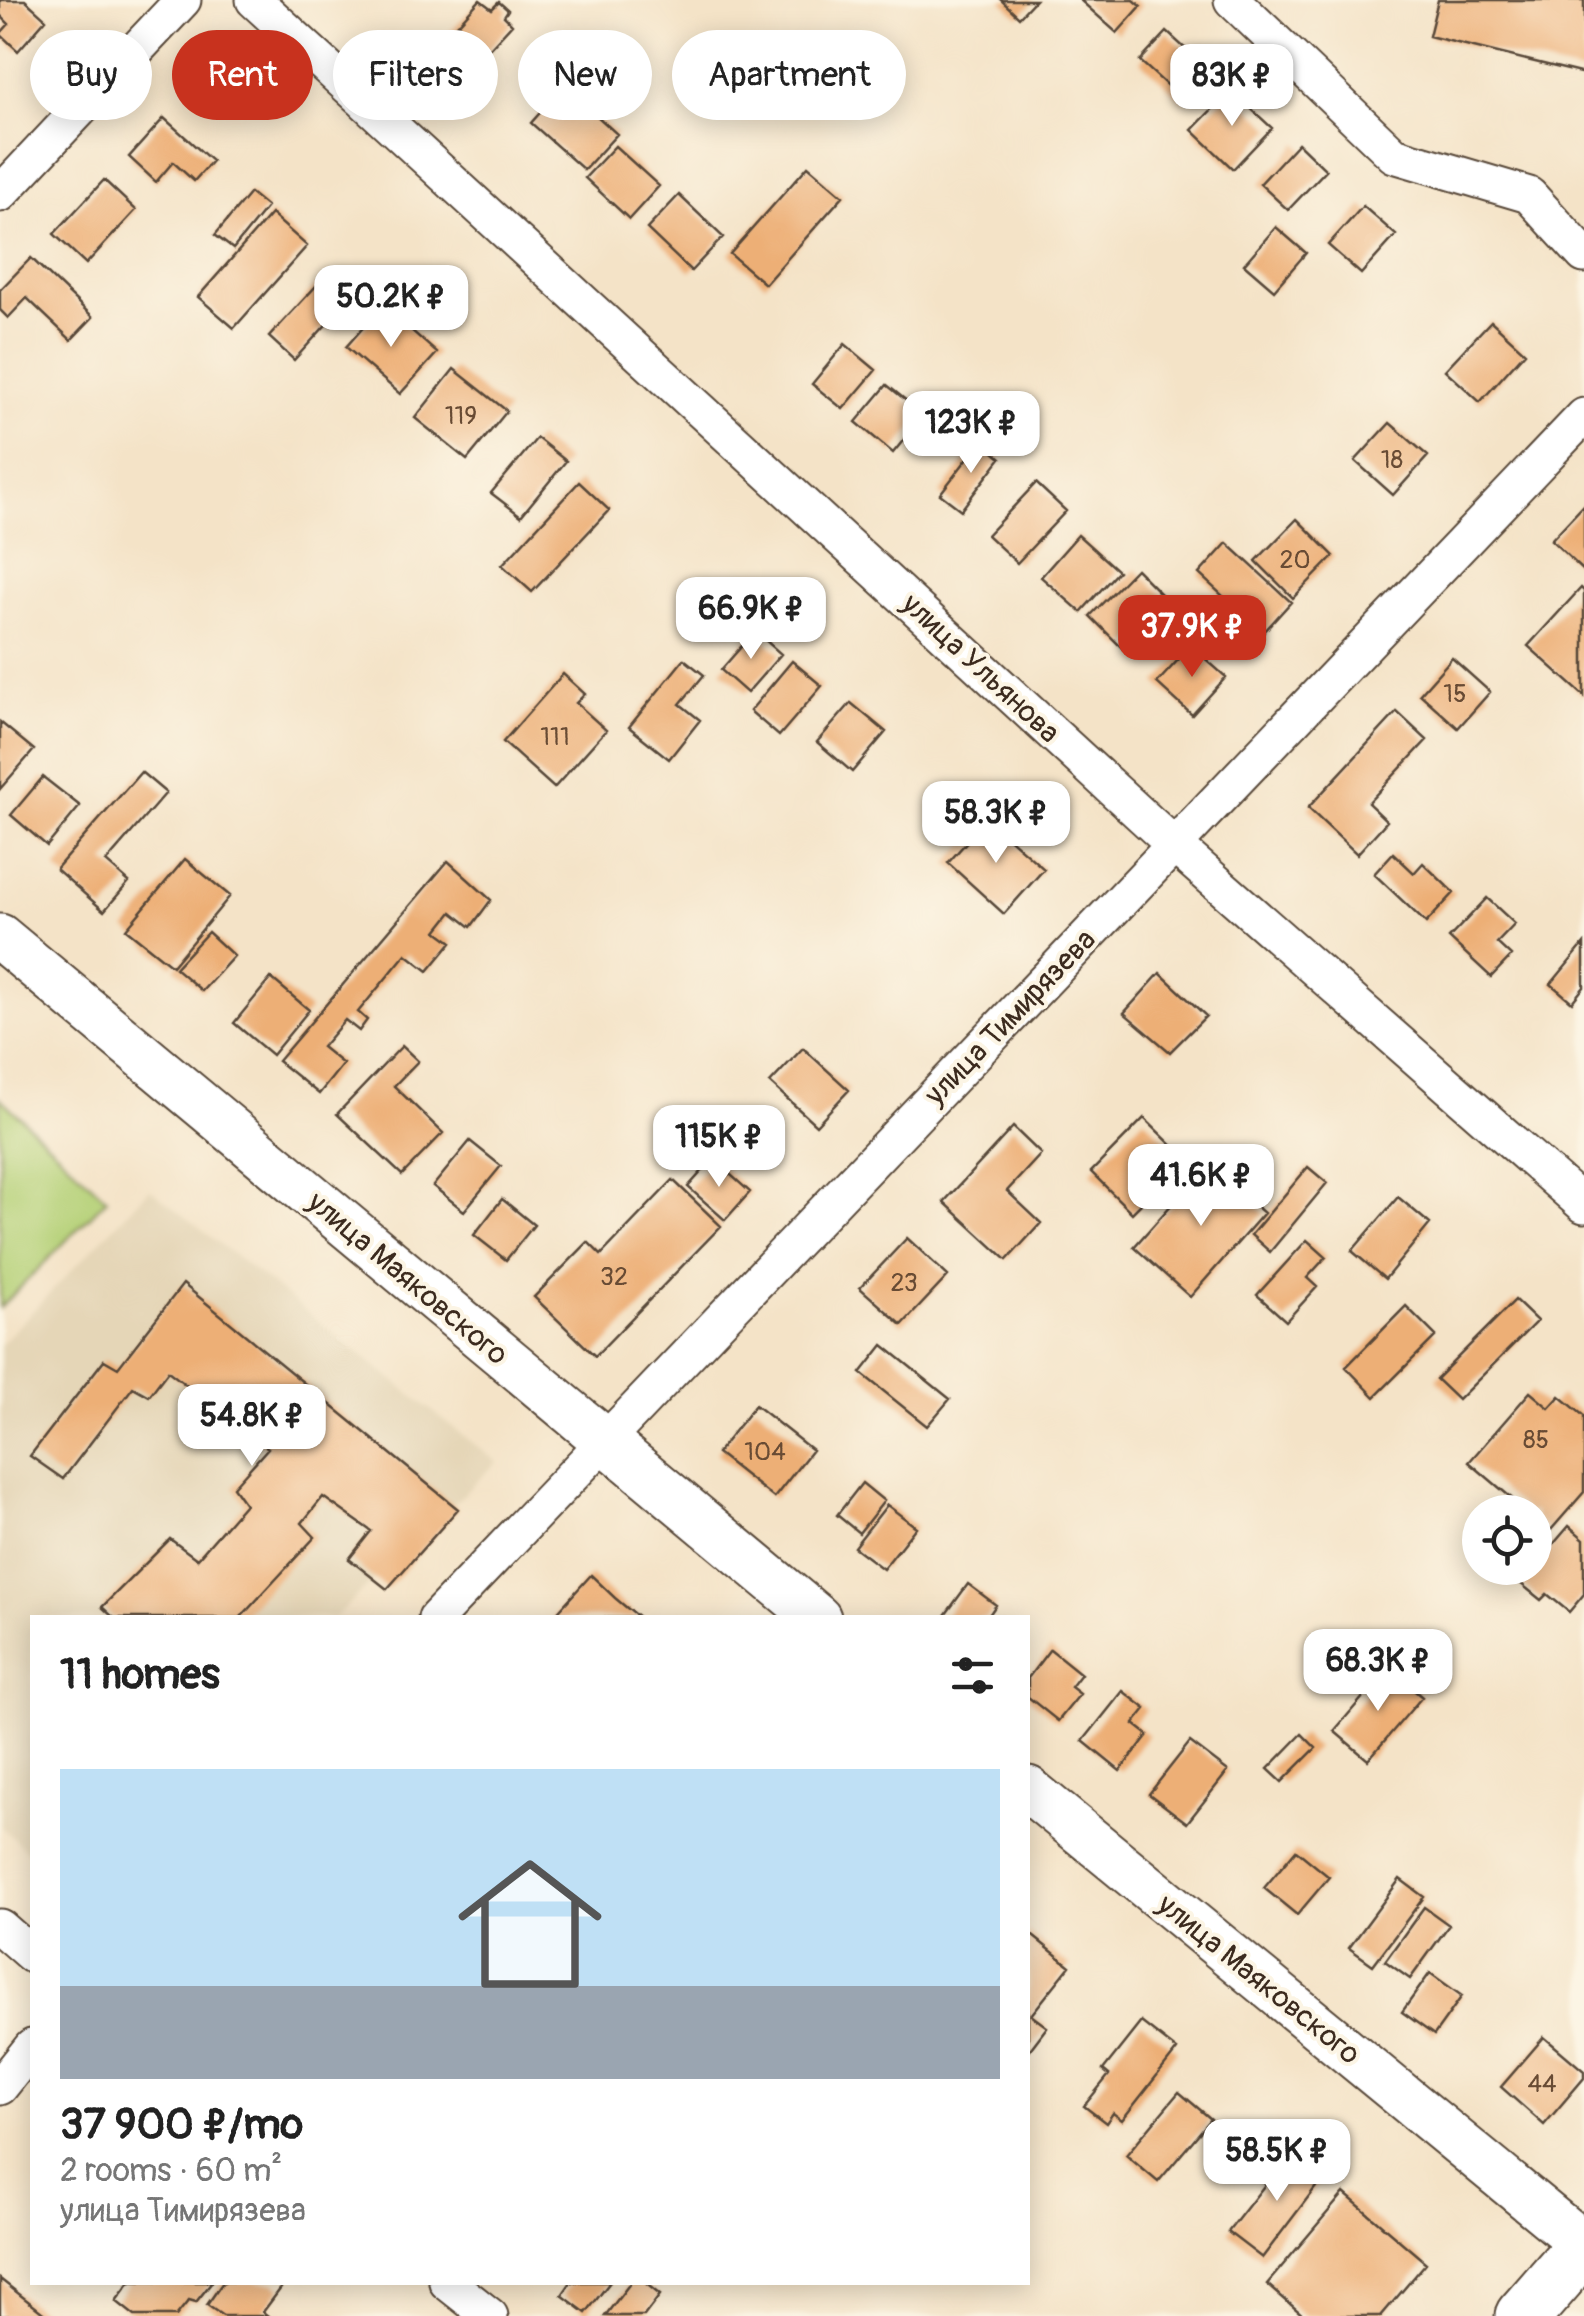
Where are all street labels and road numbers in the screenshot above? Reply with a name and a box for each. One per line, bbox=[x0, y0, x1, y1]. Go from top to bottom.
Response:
street label: улица Ульянова bbox=[893, 585, 1067, 751]
street label: улица Тимирязева bbox=[916, 922, 1104, 1114]
street label: улица Маяковского bbox=[299, 1183, 515, 1373]
street label: улица Маяковского bbox=[1149, 1886, 1368, 2073]

